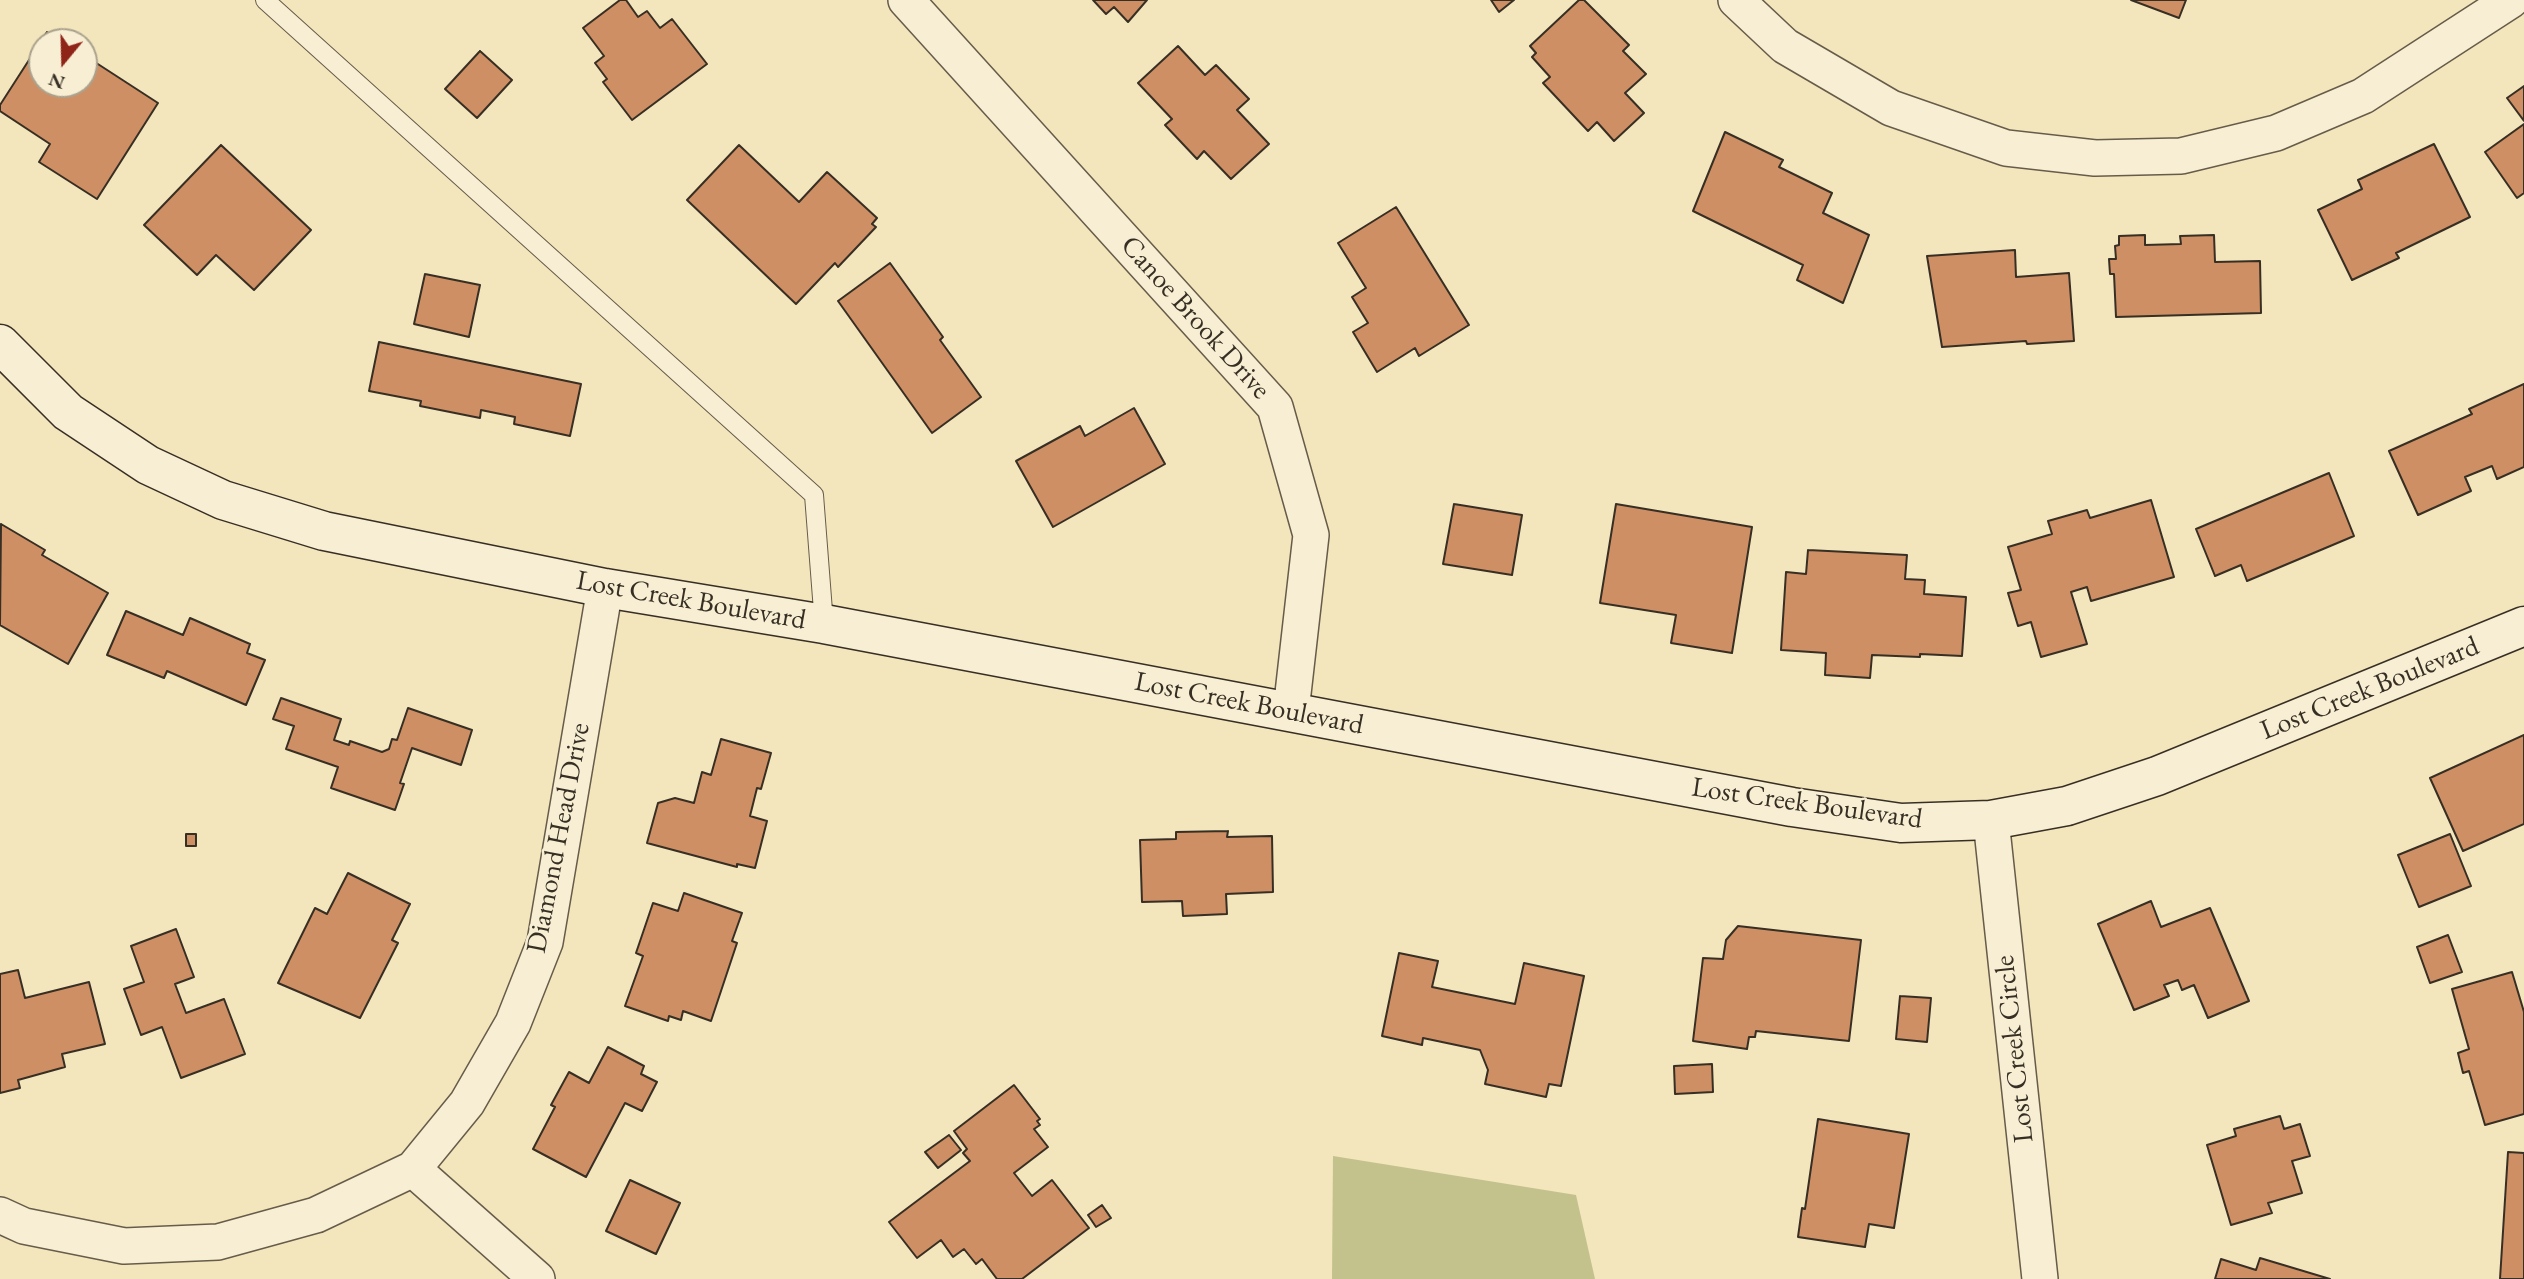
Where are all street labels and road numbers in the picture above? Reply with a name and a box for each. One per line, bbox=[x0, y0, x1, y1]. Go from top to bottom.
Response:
street label: Canoe Brook Drive bbox=[1113, 230, 1277, 406]
street label: Lost Creek Boulevard bbox=[574, 564, 808, 638]
street label: Lost Creek Boulevard bbox=[2256, 630, 2484, 748]
street label: Lost Creek Boulevard bbox=[1132, 665, 1366, 743]
street label: Diamond Head Drive bbox=[520, 720, 598, 956]
street label: Lost Creek Boulevard bbox=[1690, 771, 1924, 837]
street label: Lost Creek Circle bbox=[1988, 954, 2042, 1144]

